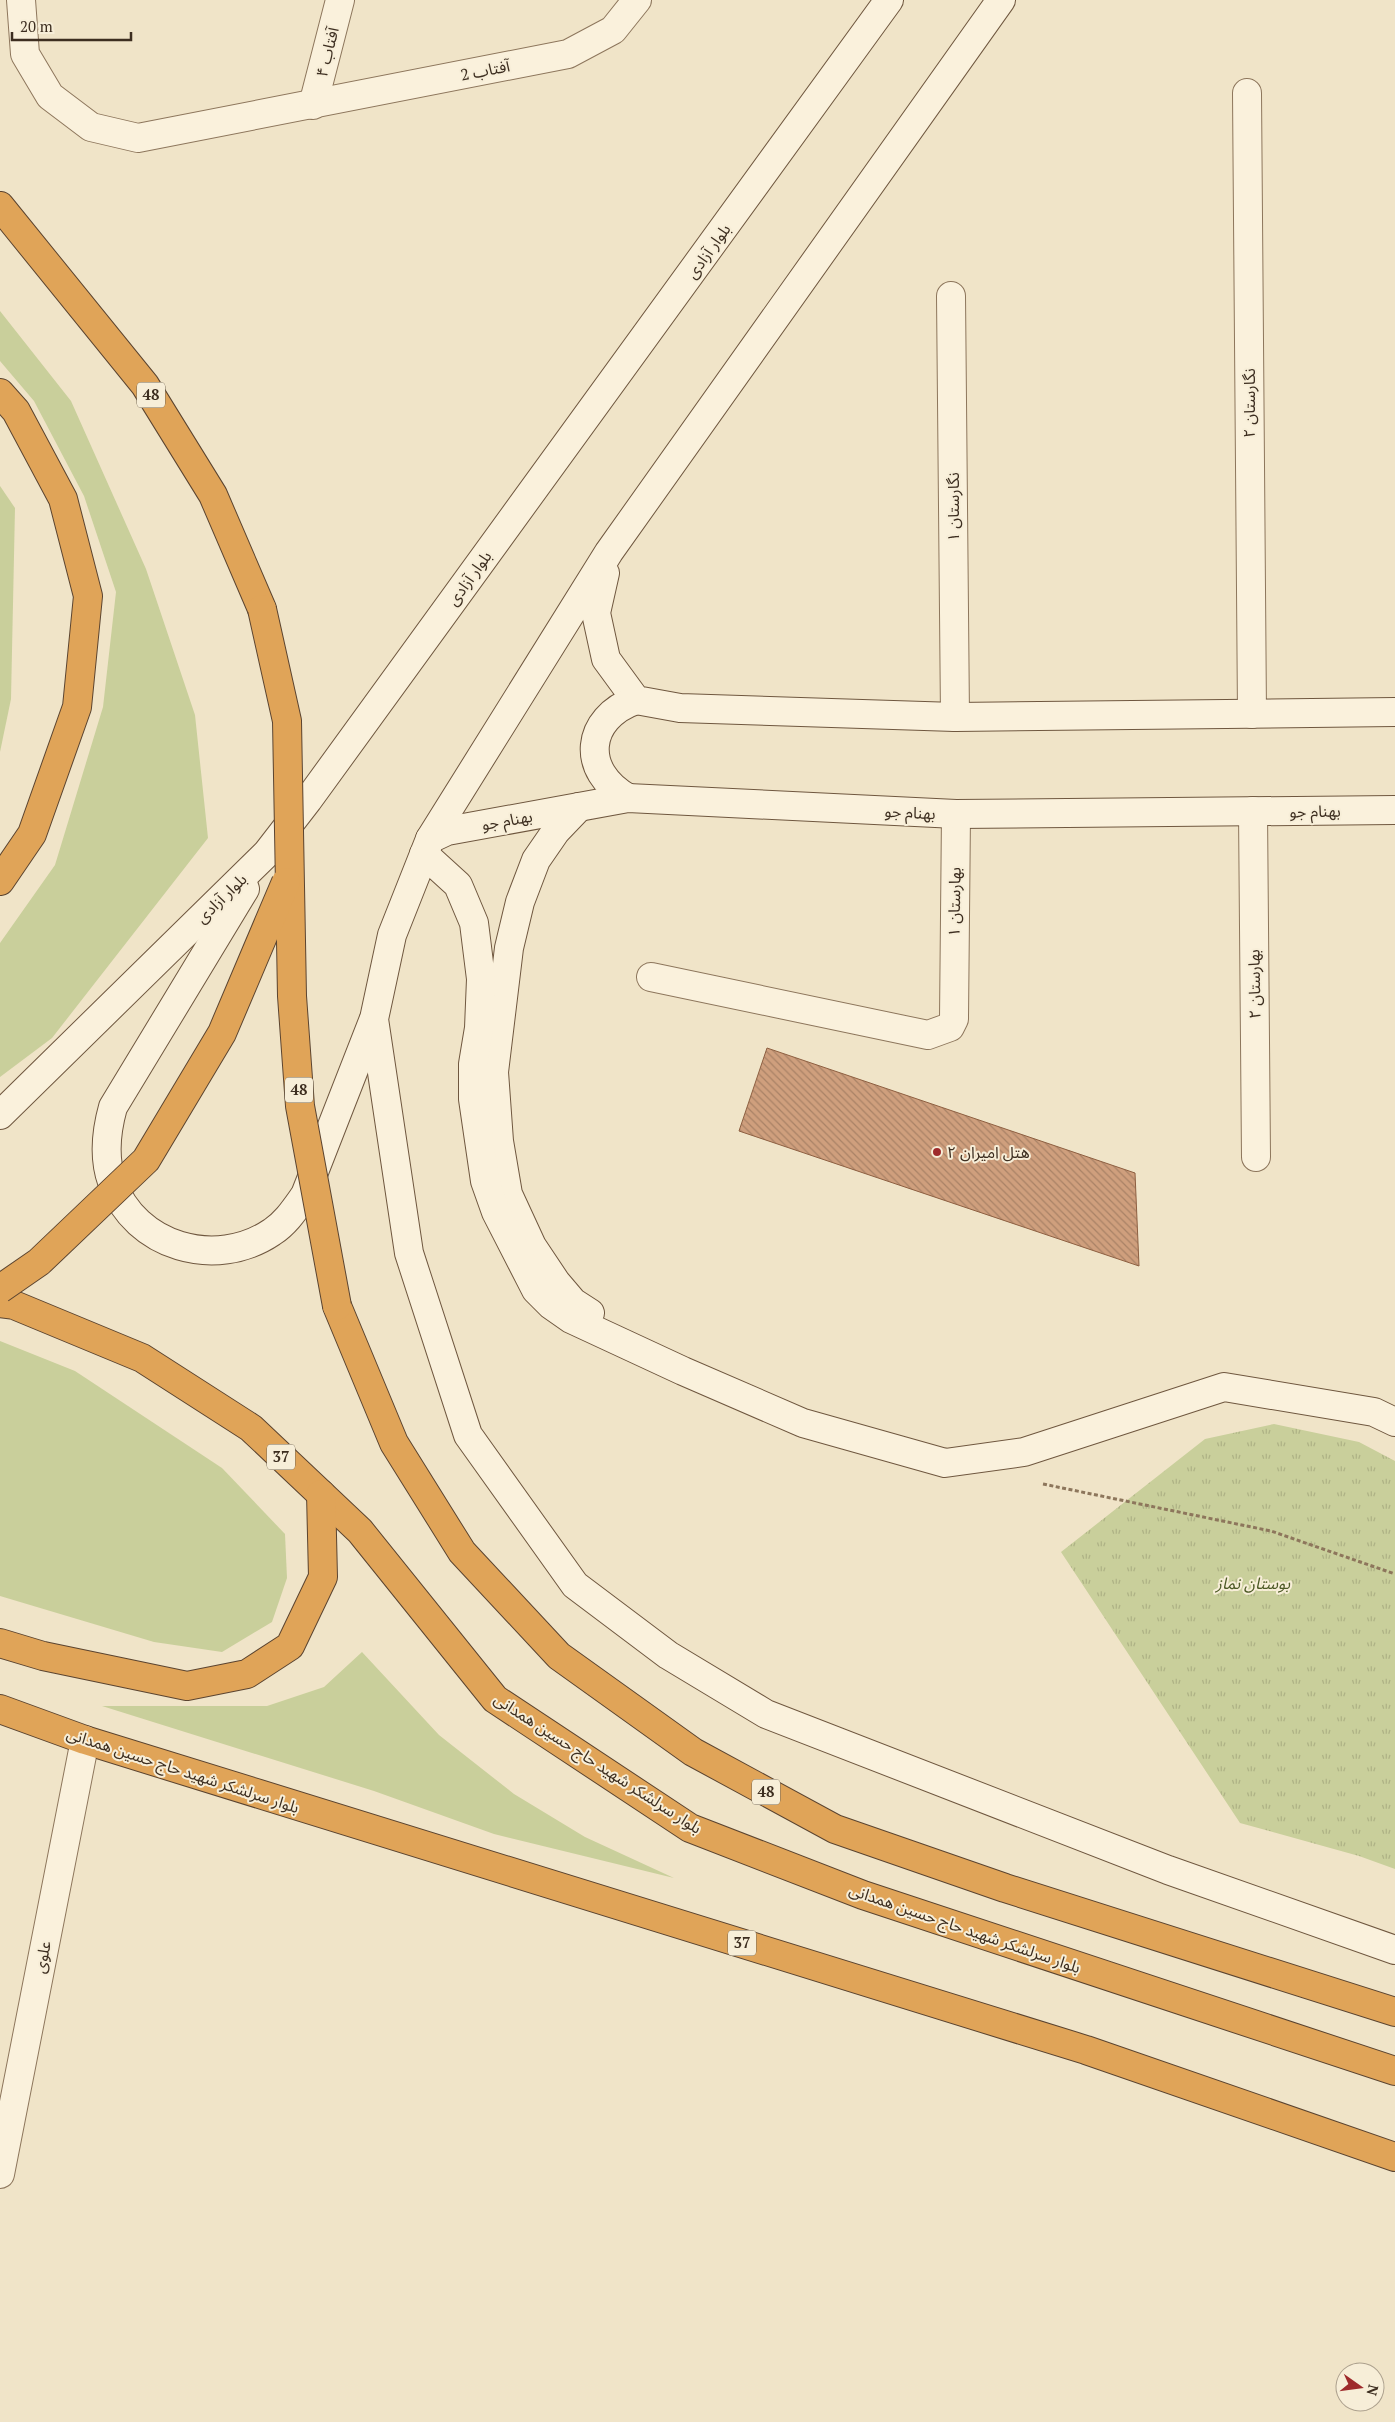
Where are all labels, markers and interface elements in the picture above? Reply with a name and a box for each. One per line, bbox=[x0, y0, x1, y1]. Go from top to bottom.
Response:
scale bar bbox=[12, 10, 131, 42]
text: 20 m bbox=[20, 16, 53, 36]
street label: آفتاب ۴ bbox=[310, 24, 344, 79]
street label: آفتاب 2 bbox=[458, 54, 513, 86]
street label: بلوار آزادی bbox=[681, 219, 735, 283]
street label: نگارستان ۲ bbox=[1238, 368, 1260, 438]
road number: 48 bbox=[137, 382, 165, 408]
street label: نگارستان ۱ bbox=[942, 472, 964, 542]
street label: بلوار آزادی bbox=[442, 546, 496, 610]
street label: بهنام جو bbox=[884, 800, 936, 826]
street label: بهنام جو bbox=[1289, 800, 1341, 824]
street label: بهنام جو bbox=[480, 805, 534, 837]
street label: بهارستان ۱ bbox=[942, 867, 966, 937]
street label: بلوار آزادی bbox=[191, 868, 251, 928]
street label: بهارستان ۲ bbox=[1242, 949, 1266, 1019]
road number: 48 bbox=[285, 1078, 313, 1102]
place label: هتل امیران ۲ bbox=[947, 1141, 1030, 1163]
marker: هتل امیران ۲ bbox=[931, 1146, 943, 1158]
road number: 37 bbox=[267, 1444, 295, 1470]
park label: بوستان نماز bbox=[1214, 1572, 1291, 1594]
street label: بلوار سرلشکر شهید حاج حسین همدانی bbox=[489, 1687, 706, 1840]
street label: بلوار سرلشکر شهید حاج حسین همدانی bbox=[63, 1722, 302, 1820]
road number: 48 bbox=[752, 1780, 780, 1804]
street label: بلوار سرلشکر شهید حاج حسین همدانی bbox=[846, 1878, 1084, 1980]
road number: 37 bbox=[728, 1930, 756, 1956]
street label: علوی bbox=[28, 1939, 56, 1975]
north arrow bbox=[1335, 2362, 1385, 2412]
text: N bbox=[1363, 2383, 1384, 2398]

